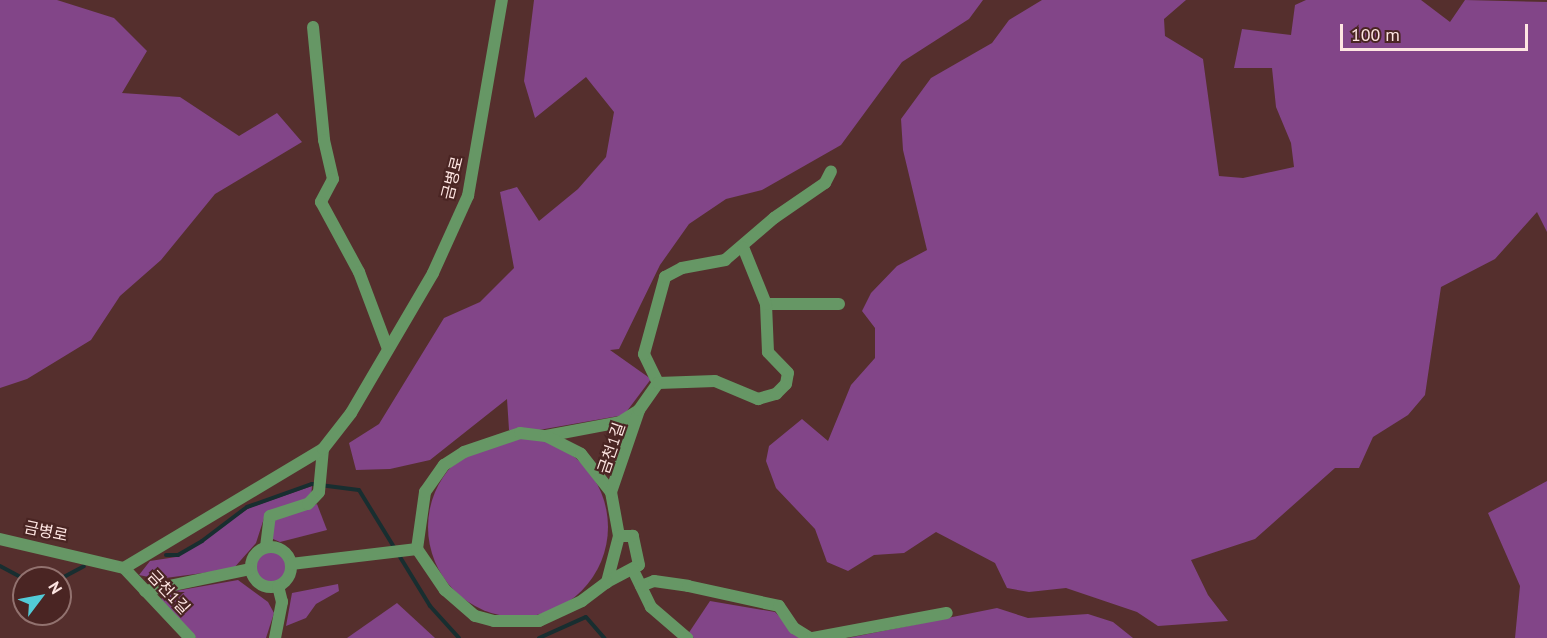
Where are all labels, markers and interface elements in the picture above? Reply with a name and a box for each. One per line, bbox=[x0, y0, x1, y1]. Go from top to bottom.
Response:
scale bar bbox=[1343, 12, 1530, 50]
text: 100 m bbox=[1351, 23, 1400, 46]
street label: 금병로 bbox=[437, 154, 467, 202]
street label: 금천1길 bbox=[593, 420, 629, 476]
street label: 금병로 bbox=[22, 517, 70, 545]
north arrow bbox=[12, 566, 72, 626]
street label: 금천1길 bbox=[144, 566, 194, 618]
text: N bbox=[44, 578, 67, 597]

